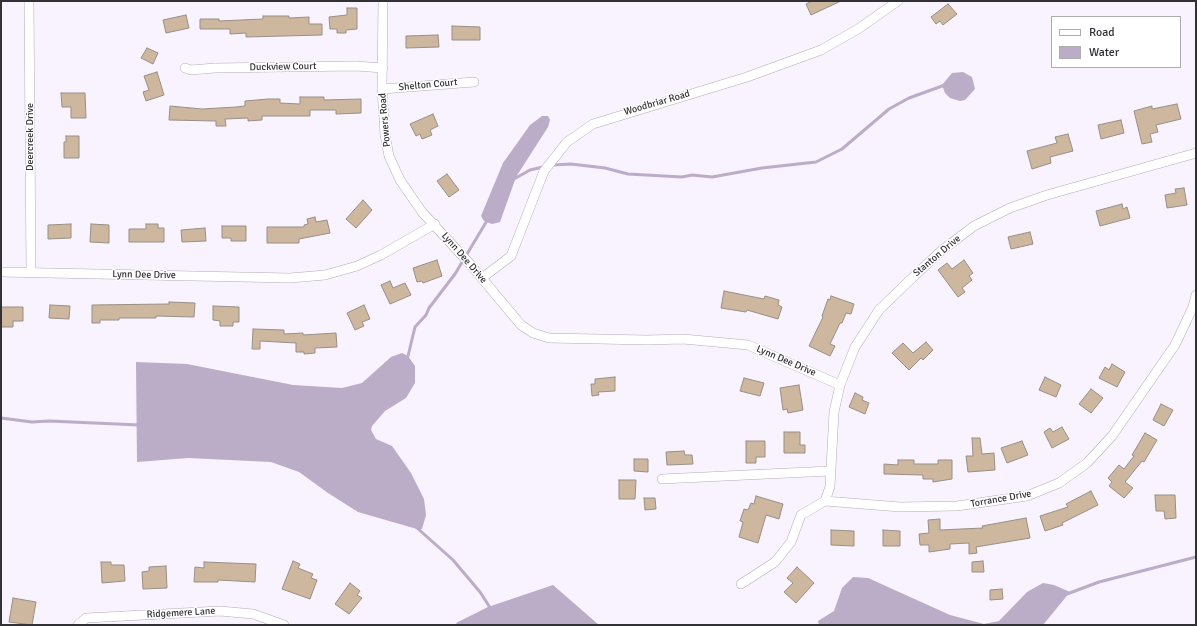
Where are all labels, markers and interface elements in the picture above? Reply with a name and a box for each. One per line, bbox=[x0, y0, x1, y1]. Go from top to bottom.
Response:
legend bbox=[1051, 16, 1181, 68]
text: Road bbox=[1089, 25, 1115, 40]
text: Water bbox=[1089, 45, 1119, 60]
street label: Duckview Court bbox=[249, 60, 317, 74]
street label: Shelton Court bbox=[398, 76, 458, 94]
street label: Woodbriar Road bbox=[623, 88, 691, 118]
street label: Powers Road bbox=[377, 92, 393, 148]
street label: Deercreek Drive bbox=[24, 103, 36, 171]
street label: Lynn Dee Drive bbox=[439, 230, 489, 286]
street label: Stanton Drive bbox=[911, 233, 963, 279]
street label: Lynn Dee Drive bbox=[112, 268, 176, 282]
street label: Lynn Dee Drive bbox=[754, 343, 818, 379]
street label: Torrance Drive bbox=[970, 488, 1032, 510]
street label: Ridgemere Lane bbox=[146, 605, 216, 621]

